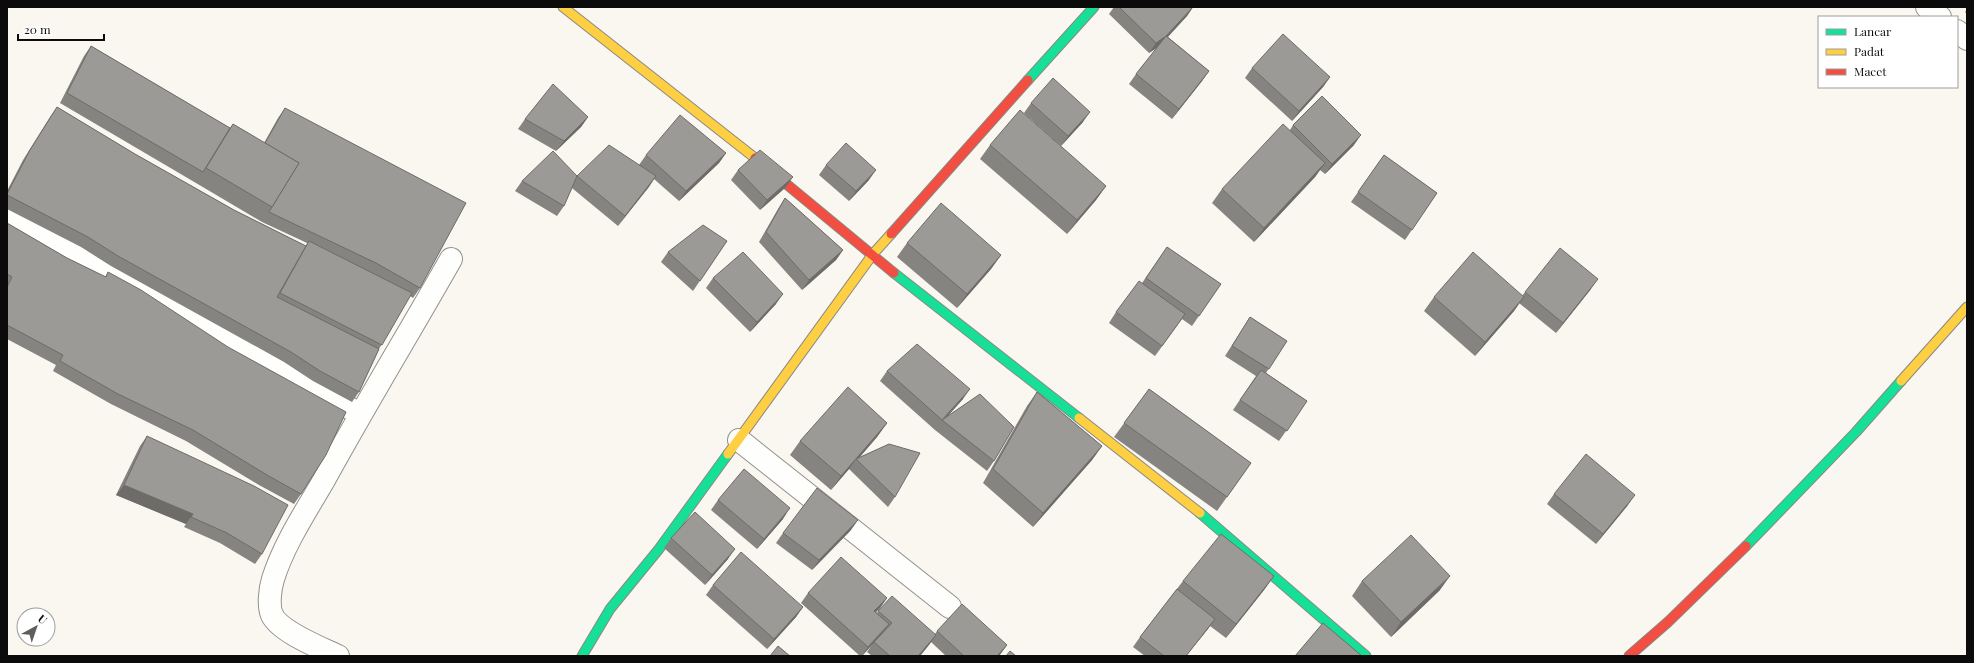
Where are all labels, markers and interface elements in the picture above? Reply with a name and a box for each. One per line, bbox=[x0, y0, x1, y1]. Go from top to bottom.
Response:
scale bar bbox=[18, 16, 104, 42]
legend bbox=[1818, 16, 1958, 88]
text: 20 m bbox=[24, 21, 51, 37]
text: Lancar bbox=[1854, 23, 1892, 39]
text: Padat bbox=[1854, 43, 1885, 59]
text: Macet bbox=[1854, 63, 1887, 79]
north arrow bbox=[16, 607, 56, 647]
text: U bbox=[35, 611, 51, 627]

